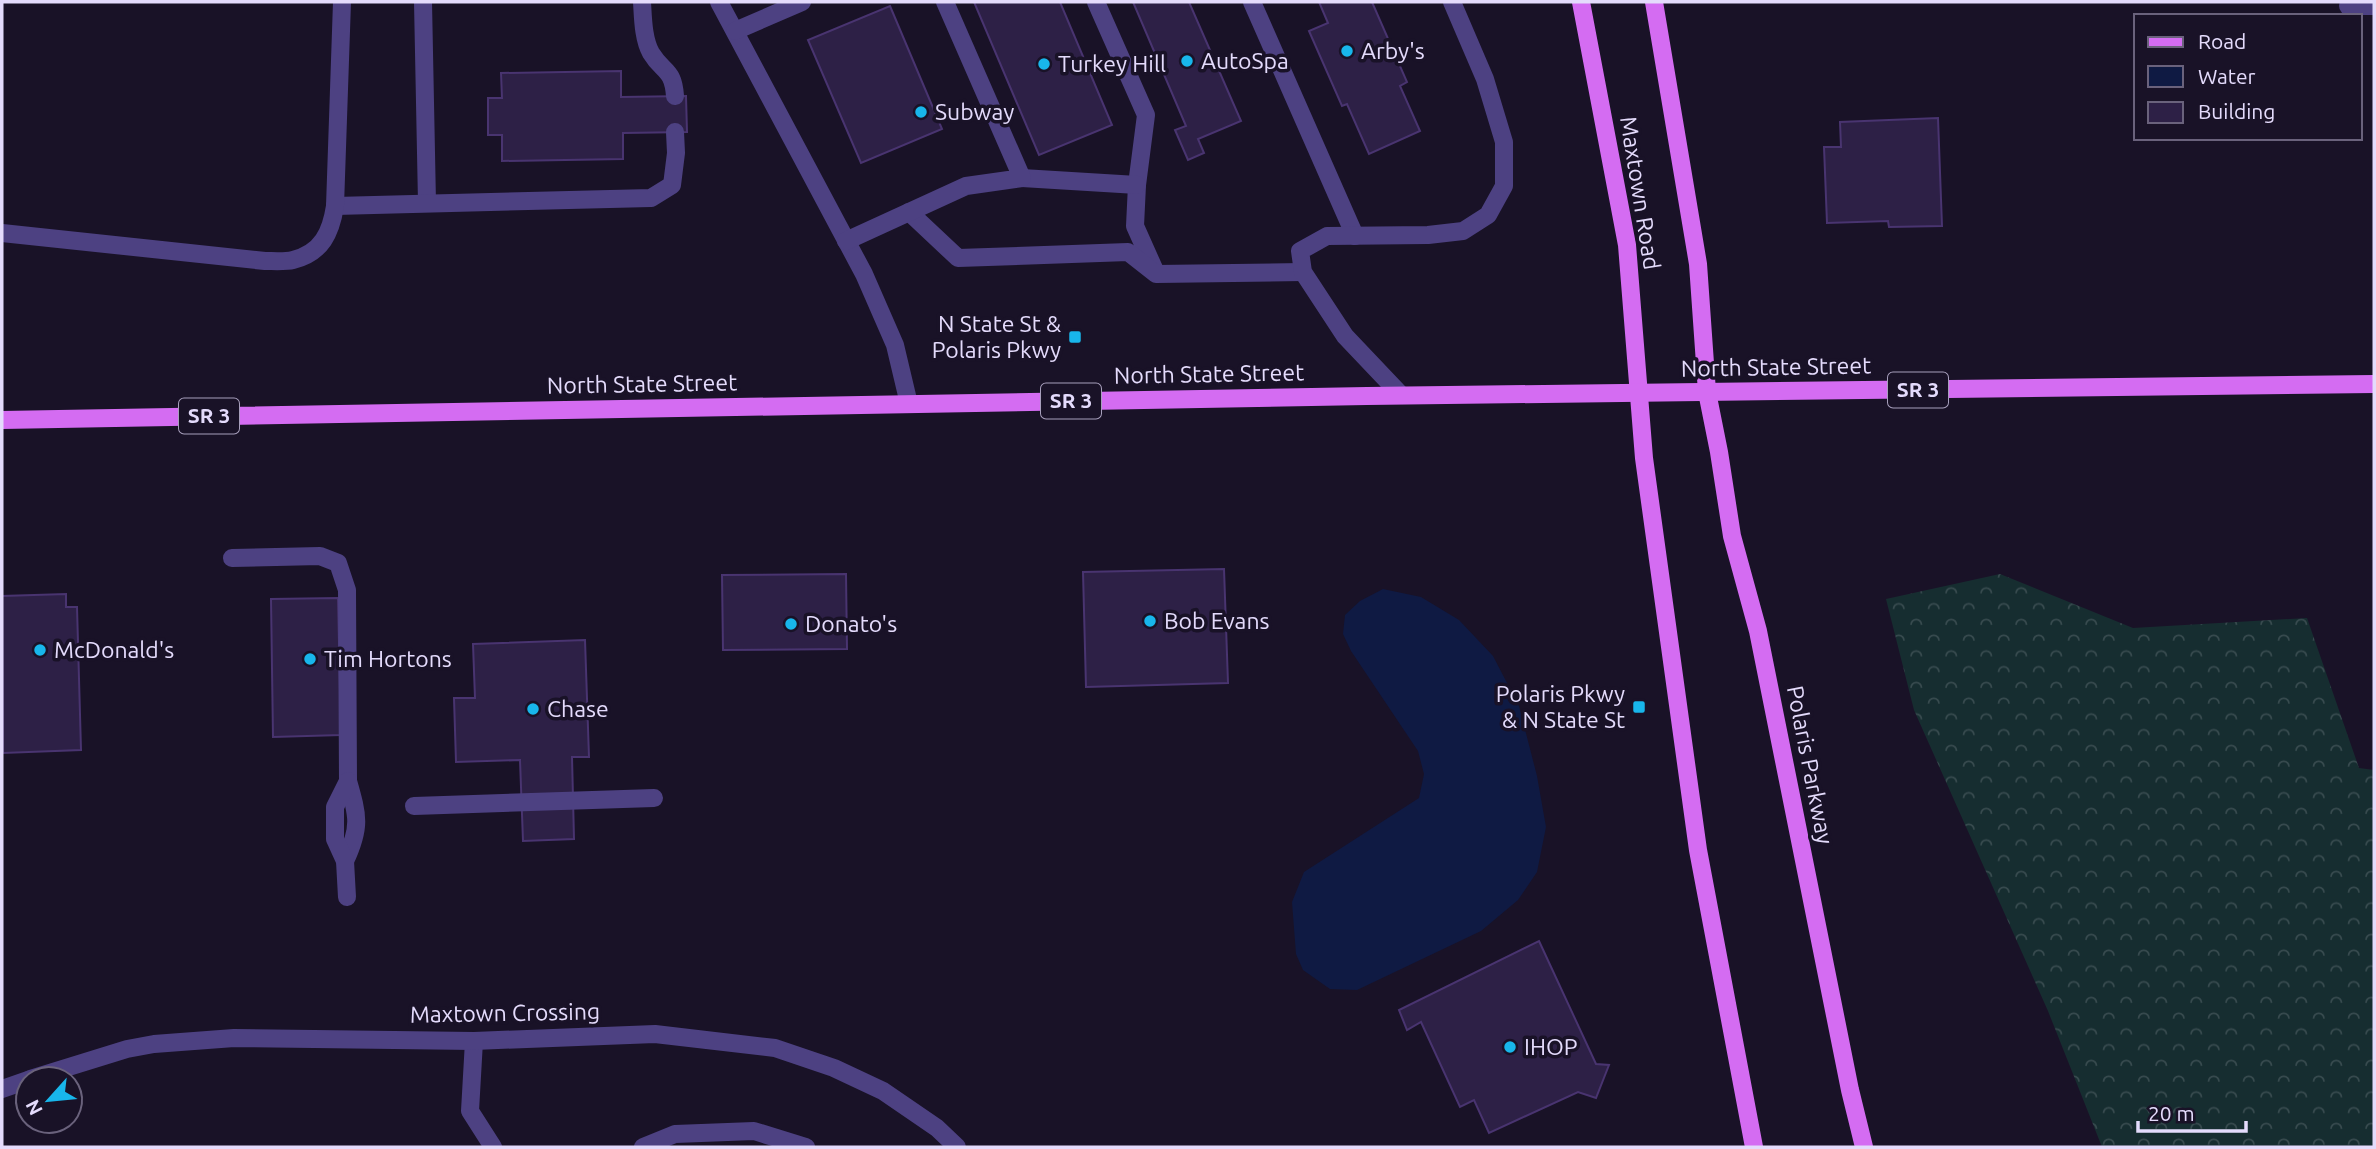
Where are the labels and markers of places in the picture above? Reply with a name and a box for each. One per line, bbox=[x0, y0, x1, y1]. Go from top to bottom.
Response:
place label: Arby's bbox=[1361, 38, 1425, 63]
marker: Arby's bbox=[1339, 43, 1355, 59]
place label: AutoSpa bbox=[1201, 48, 1289, 73]
place label: Turkey Hill bbox=[1058, 51, 1166, 76]
marker: AutoSpa bbox=[1179, 53, 1195, 69]
marker: Turkey Hill bbox=[1036, 56, 1052, 72]
place label: Subway bbox=[935, 99, 1014, 124]
marker: Subway bbox=[913, 104, 929, 120]
place label: N State St & Polaris Pkwy bbox=[932, 311, 1061, 362]
marker: N State St & Polaris Pkwy bbox=[1067, 329, 1083, 345]
place label: Bob Evans bbox=[1164, 608, 1270, 633]
place label: Donato's bbox=[805, 611, 897, 636]
marker: Bob Evans bbox=[1142, 613, 1158, 629]
marker: Donato's bbox=[783, 616, 799, 632]
place label: McDonald's bbox=[54, 637, 174, 662]
marker: McDonald's bbox=[32, 642, 48, 658]
place label: Tim Hortons bbox=[324, 646, 452, 671]
marker: Tim Hortons bbox=[302, 651, 318, 667]
place label: Polaris Pkwy & N State St bbox=[1496, 681, 1625, 732]
place label: Chase bbox=[547, 696, 609, 721]
marker: Polaris Pkwy & N State St bbox=[1631, 699, 1647, 715]
marker: Chase bbox=[525, 701, 541, 717]
place label: IHOP bbox=[1524, 1034, 1578, 1059]
marker: IHOP bbox=[1502, 1039, 1518, 1055]

